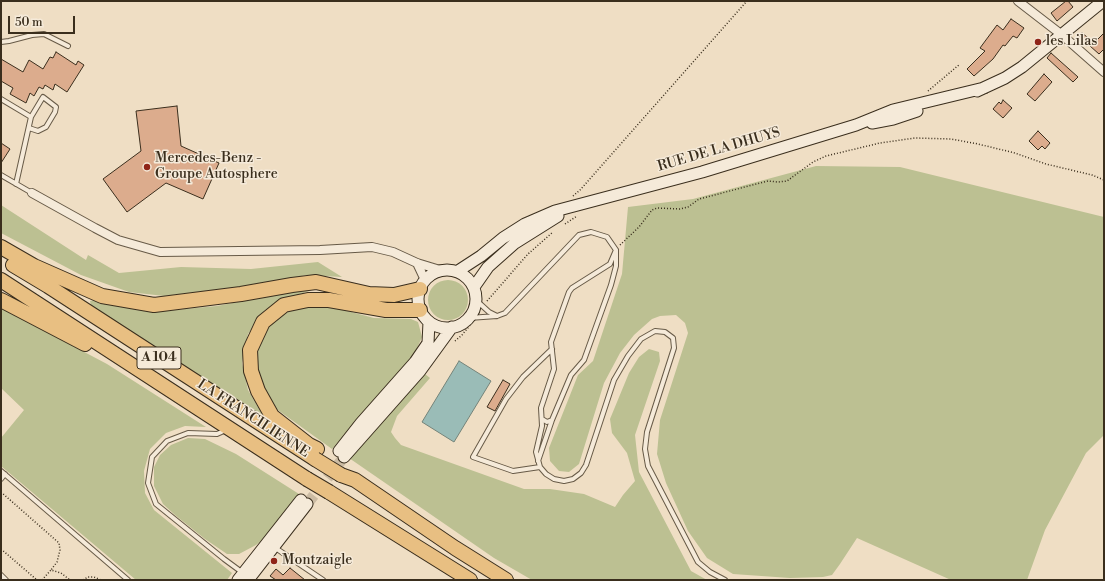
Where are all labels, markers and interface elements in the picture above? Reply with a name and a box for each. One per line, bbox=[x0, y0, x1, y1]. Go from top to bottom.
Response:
scale bar bbox=[10, 8, 77, 34]
text: 50 m bbox=[15, 15, 43, 30]
place label: les Lilas bbox=[1046, 34, 1097, 50]
marker: les Lilas bbox=[1033, 37, 1043, 47]
street label: RUE DE LA DHUYS bbox=[656, 124, 782, 176]
place label: Mercedes-Benz - Groupe Autosphere bbox=[155, 151, 278, 184]
marker: Mercedes-Benz - Groupe Autosphere bbox=[142, 162, 152, 172]
road number: A 104 bbox=[137, 347, 181, 369]
street label: LA FRANCILIENNE bbox=[194, 376, 312, 462]
place label: Montzaigle bbox=[282, 553, 352, 569]
marker: Montzaigle bbox=[269, 556, 279, 566]

